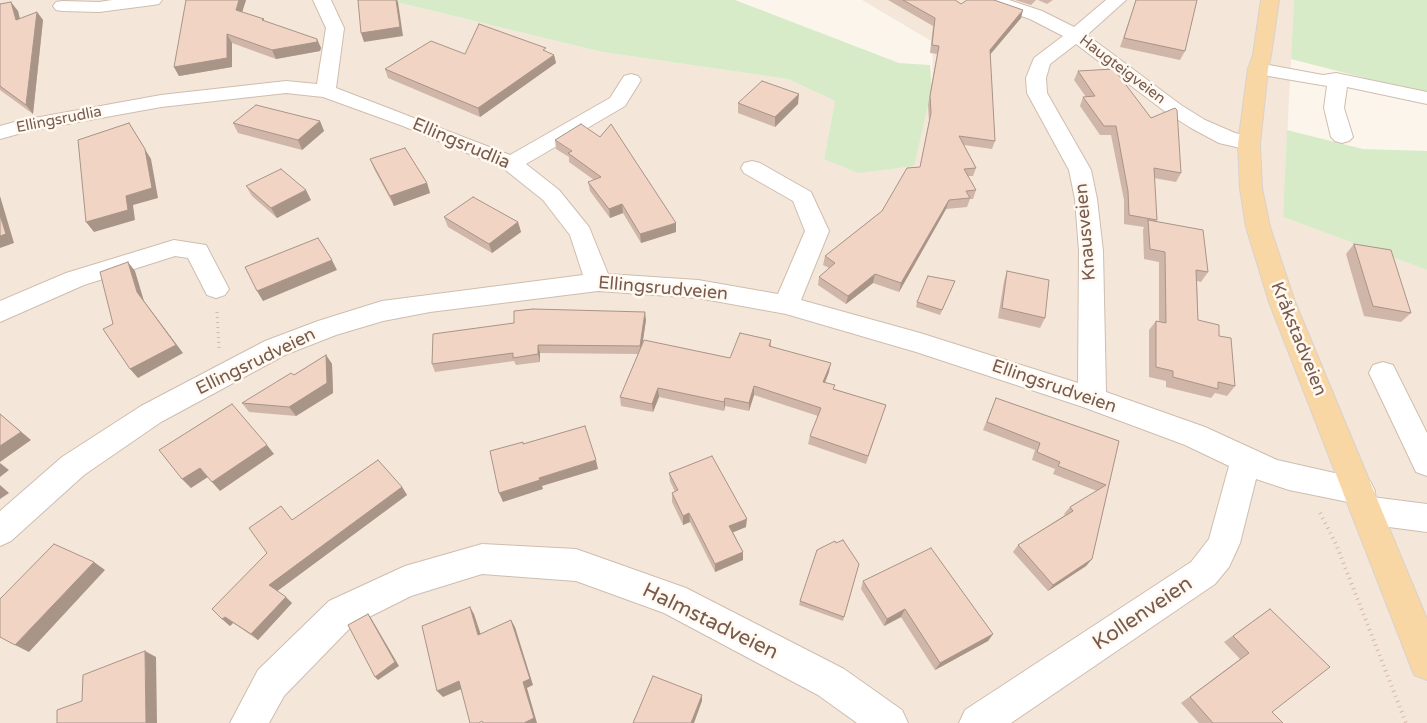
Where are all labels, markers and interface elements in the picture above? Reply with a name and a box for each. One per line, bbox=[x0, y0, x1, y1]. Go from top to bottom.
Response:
street label: Haugteigveien bbox=[1075, 32, 1169, 108]
street label: Ellingsrudlia bbox=[15, 103, 103, 137]
street label: Ellingsrudlia bbox=[409, 114, 513, 174]
street label: Knausveien bbox=[1071, 182, 1101, 282]
street label: Ellingsrudveien bbox=[597, 273, 729, 305]
street label: Kråkstadveien bbox=[1265, 279, 1331, 399]
street label: Ellingsrudveien bbox=[193, 324, 319, 400]
street label: Ellingsrudveien bbox=[989, 356, 1119, 418]
street label: Kollenveien bbox=[1088, 572, 1198, 656]
street label: Halmstadveien bbox=[638, 578, 782, 666]

